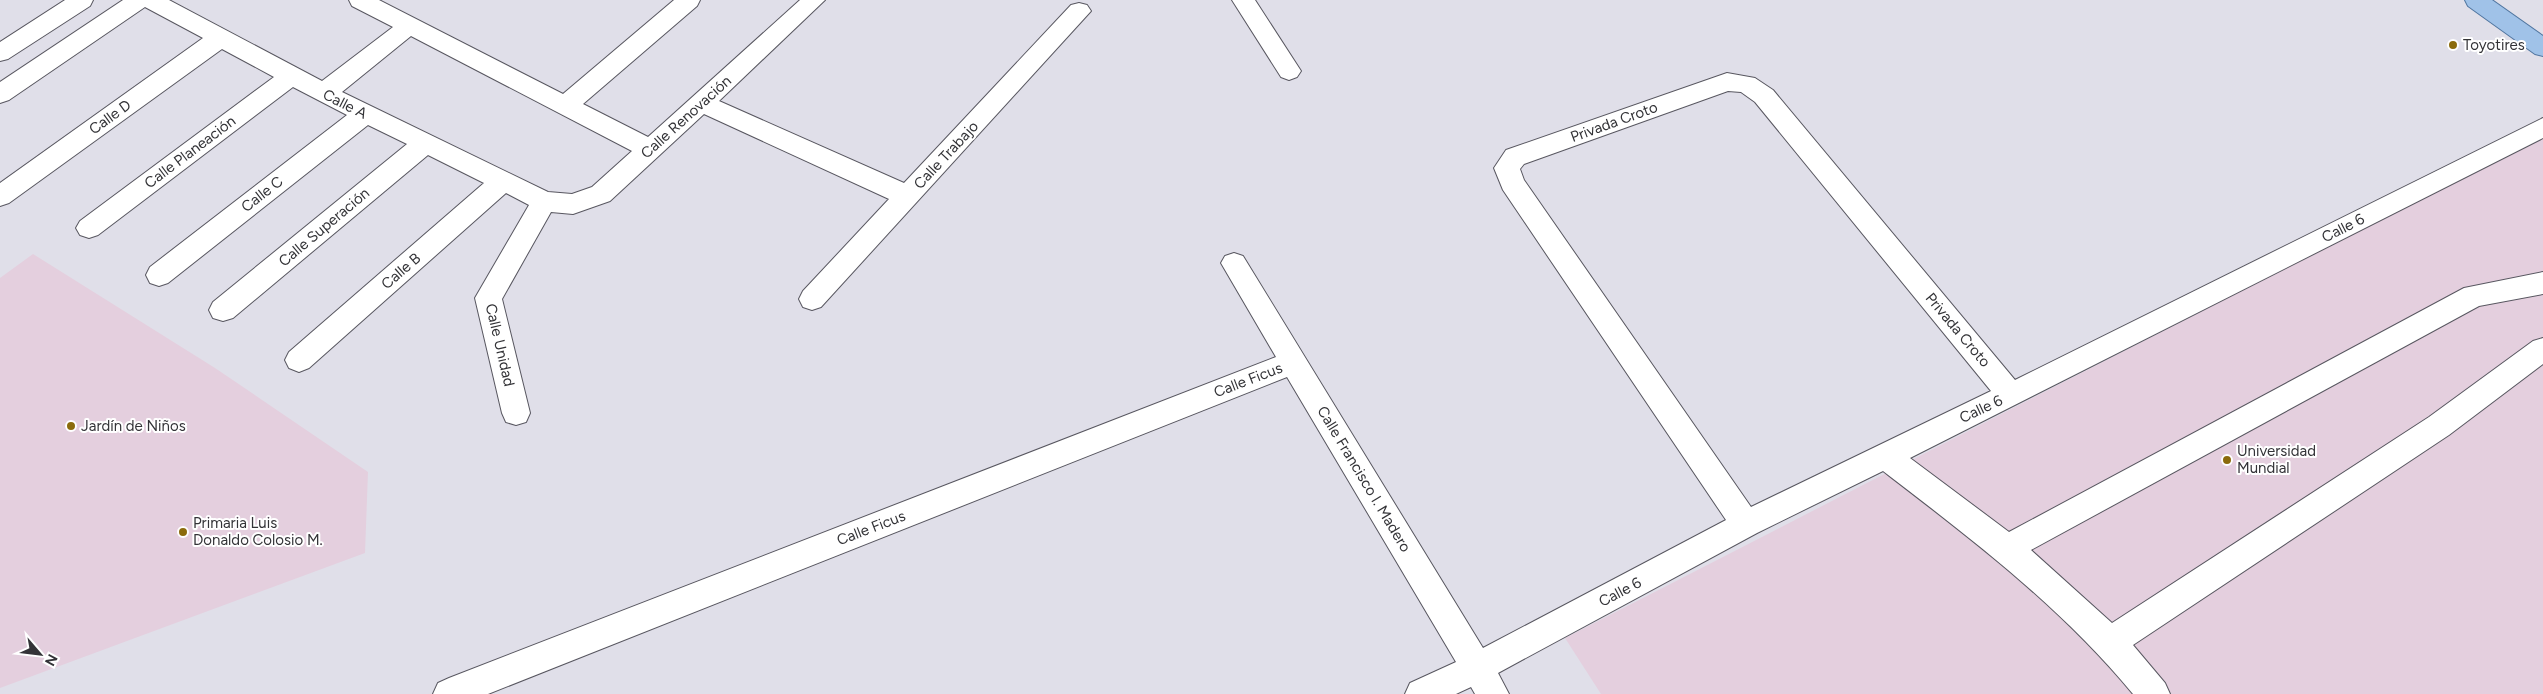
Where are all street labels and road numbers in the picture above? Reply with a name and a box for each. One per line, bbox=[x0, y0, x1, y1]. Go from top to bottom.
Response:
street label: Calle Renovación bbox=[637, 72, 735, 162]
street label: Calle A bbox=[320, 85, 370, 123]
street label: Calle D bbox=[86, 96, 134, 138]
street label: Privada Croto bbox=[1568, 98, 1660, 146]
street label: Calle Planeación bbox=[141, 112, 239, 192]
street label: Calle Trabajo bbox=[910, 117, 982, 193]
street label: Calle C bbox=[238, 172, 287, 216]
street label: Calle Superación bbox=[275, 184, 373, 270]
street label: Calle 6 bbox=[2319, 209, 2368, 246]
street label: Calle B bbox=[378, 249, 424, 293]
street label: Privada Croto bbox=[1922, 289, 1994, 371]
street label: Calle Unidad bbox=[482, 302, 518, 388]
street label: Calle Ficus bbox=[1211, 359, 1285, 401]
street label: Calle 6 bbox=[1957, 391, 2006, 427]
street label: Calle Francisco I. Madero bbox=[1313, 403, 1415, 556]
street label: Calle Ficus bbox=[834, 507, 908, 549]
street label: Calle 6 bbox=[1596, 573, 1645, 611]

